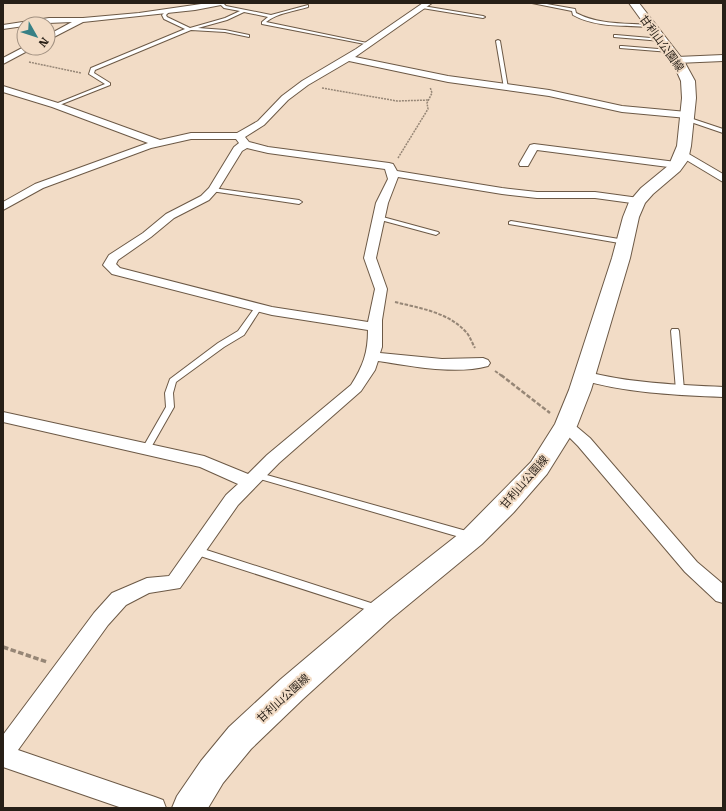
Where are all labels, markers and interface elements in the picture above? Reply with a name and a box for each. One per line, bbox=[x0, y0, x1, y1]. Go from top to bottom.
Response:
street label: 甘利山公園線 bbox=[637, 13, 686, 74]
north arrow bbox=[16, 16, 56, 56]
text: N bbox=[35, 35, 51, 50]
street label: 甘利山公園線 bbox=[498, 453, 551, 511]
street label: 甘利山公園線 bbox=[254, 671, 312, 725]

